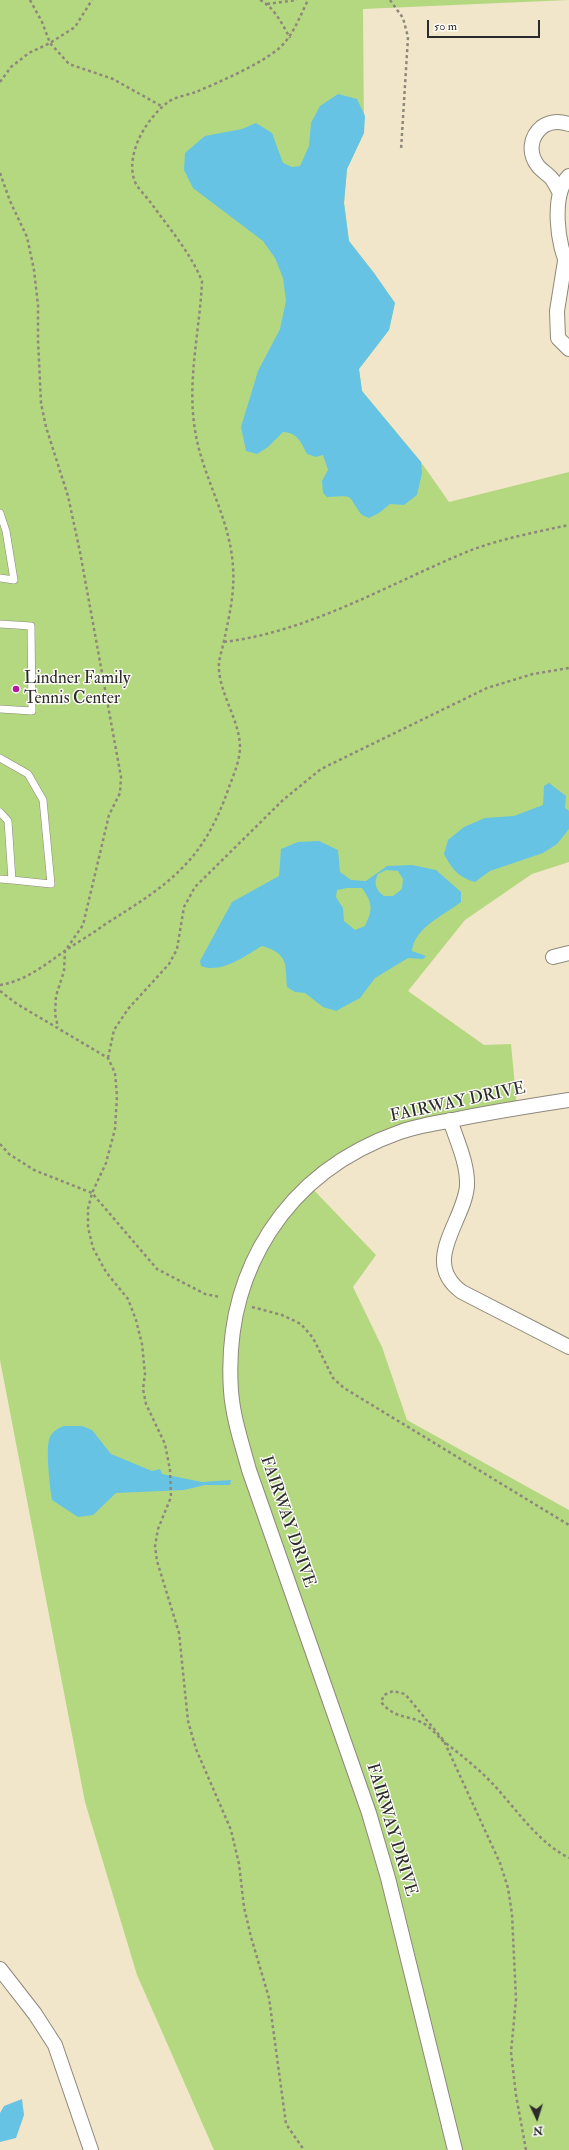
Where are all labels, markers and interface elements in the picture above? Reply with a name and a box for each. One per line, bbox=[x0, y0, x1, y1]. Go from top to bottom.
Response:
scale bar bbox=[429, 12, 542, 38]
text: 50 m bbox=[434, 19, 457, 34]
place label: Lindner Family Tennis Center bbox=[24, 669, 130, 709]
marker: Lindner Family Tennis Center bbox=[11, 684, 21, 694]
street label: FAIRWAY DRIVE bbox=[388, 1079, 528, 1127]
street label: FAIRWAY DRIVE bbox=[255, 1453, 319, 1591]
street label: FAIRWAY DRIVE bbox=[361, 1761, 421, 1899]
north arrow bbox=[517, 2098, 557, 2138]
text: N bbox=[533, 2124, 543, 2137]

